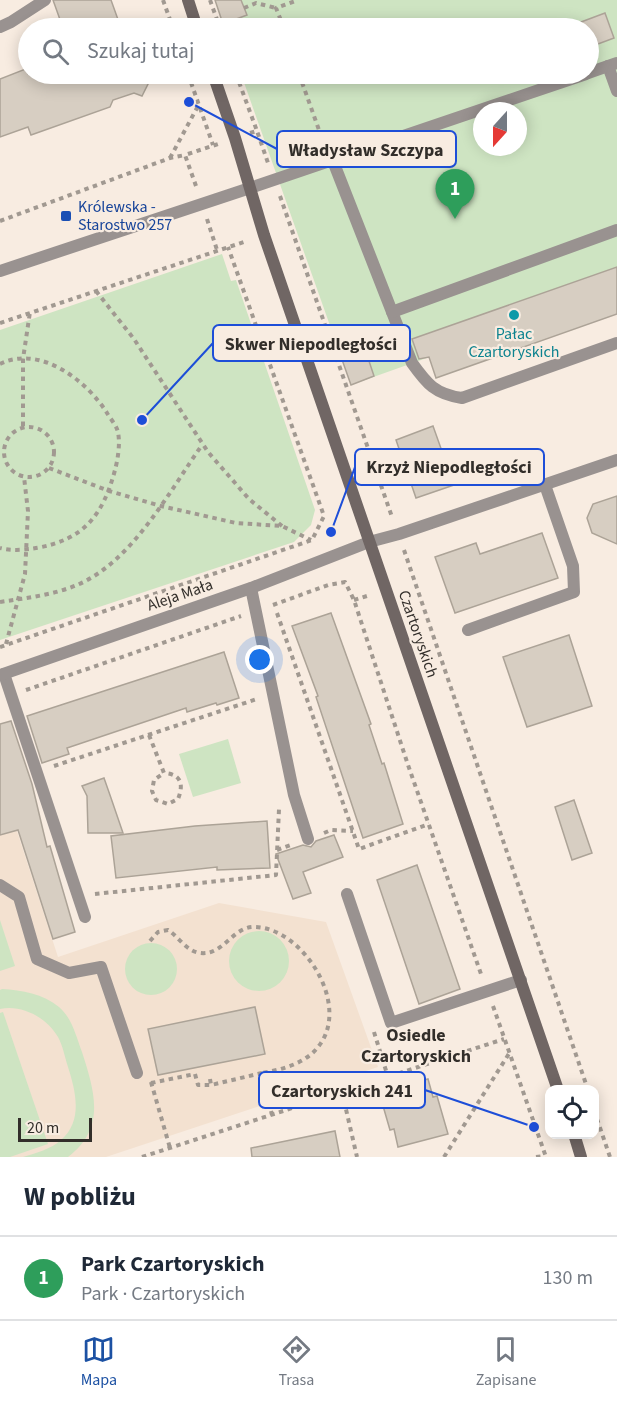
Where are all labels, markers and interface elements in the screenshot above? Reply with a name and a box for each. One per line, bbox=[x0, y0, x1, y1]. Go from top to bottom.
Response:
search box bbox=[18, 18, 599, 84]
icon: search bbox=[39, 35, 72, 68]
text: Szukaj tutaj bbox=[87, 35, 194, 67]
north arrow bbox=[473, 102, 527, 156]
callout: Władysław Szczypa bbox=[277, 131, 456, 167]
text: Władysław Szczypa bbox=[288, 138, 444, 163]
pin: 1 bbox=[436, 170, 474, 219]
place label: Królewska - Starostwo 257 bbox=[78, 196, 172, 236]
marker: Królewska - Starostwo 257 bbox=[59, 209, 73, 223]
marker: Pałac Czartoryskich bbox=[507, 308, 521, 322]
place label: Pałac Czartoryskich bbox=[468, 323, 560, 363]
callout: Skwer Niepodległości bbox=[213, 325, 410, 361]
text: Skwer Niepodległości bbox=[225, 332, 397, 357]
callout: Krzyż Niepodległości bbox=[355, 449, 544, 485]
text: Krzyż Niepodległości bbox=[366, 455, 532, 480]
street label: Aleja Mała bbox=[144, 573, 216, 617]
street label: Czartoryskich bbox=[393, 587, 443, 681]
your location bbox=[245, 645, 274, 674]
district label: Osiedle Czartoryskich bbox=[361, 1023, 471, 1069]
callout: Czartoryskich 241 bbox=[259, 1072, 425, 1108]
text: Czartoryskich 241 bbox=[271, 1079, 413, 1104]
map controls bbox=[545, 1085, 599, 1139]
button: locate bbox=[545, 1085, 599, 1139]
scale bar bbox=[18, 1115, 92, 1142]
text: 20 m bbox=[27, 1117, 59, 1139]
text: W pobliżu bbox=[24, 1178, 136, 1215]
text: Park Czartoryskich bbox=[81, 1248, 265, 1280]
text: 1 bbox=[38, 1264, 49, 1292]
text: 130 m bbox=[543, 1264, 593, 1292]
text: Park · Czartoryskich bbox=[81, 1280, 245, 1308]
tab: Mapa bbox=[81, 1333, 117, 1391]
tab: Trasa bbox=[278, 1333, 314, 1391]
tab: Zapisane bbox=[476, 1333, 536, 1391]

